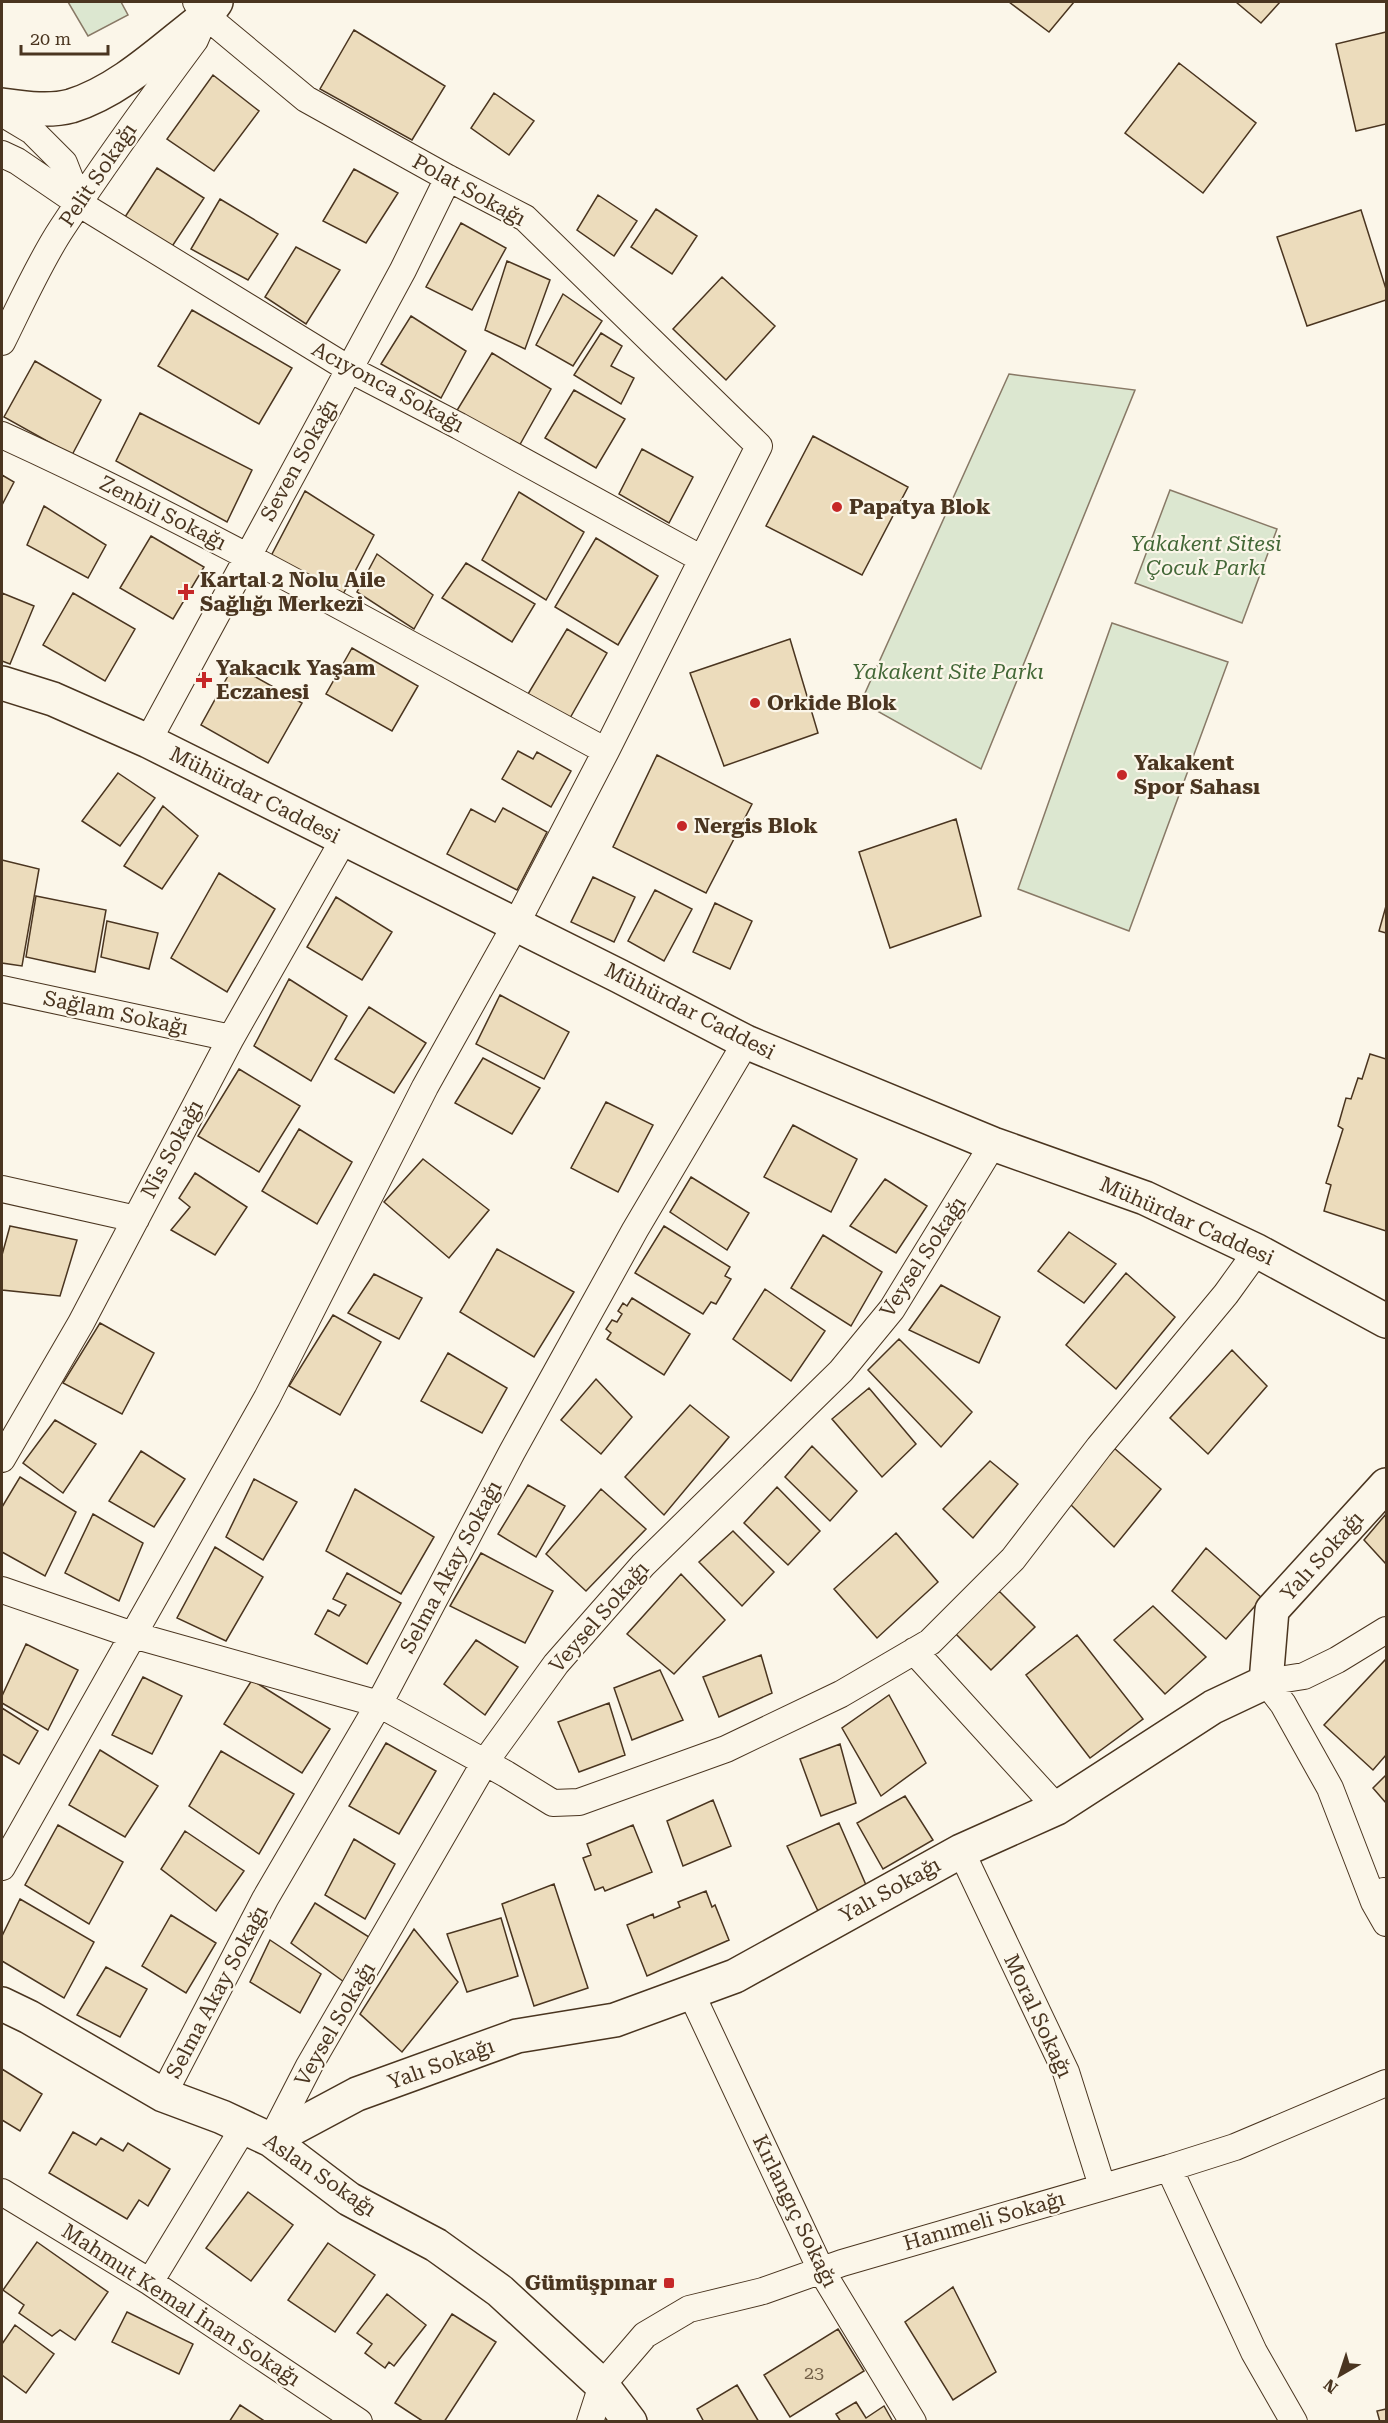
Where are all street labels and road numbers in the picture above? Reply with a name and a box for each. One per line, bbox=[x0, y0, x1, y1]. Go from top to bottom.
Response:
street label: Pelit Sokağı bbox=[55, 118, 142, 231]
street label: Polat Sokağı bbox=[408, 149, 530, 231]
street label: Acıyonca Sokağı bbox=[308, 337, 468, 437]
street label: Seven Sokağı bbox=[256, 395, 343, 525]
street label: Zenbil Sokağı bbox=[96, 471, 231, 555]
street label: Mühürdar Caddesi bbox=[166, 742, 344, 849]
street label: Mühürdar Caddesi bbox=[601, 958, 779, 1065]
street label: Sağlam Sokağı bbox=[41, 986, 191, 1040]
street label: Nis Sokağı bbox=[136, 1096, 208, 1202]
street label: Mühürdar Caddesi bbox=[1096, 1172, 1278, 1270]
street label: Veysel Sokağı bbox=[875, 1192, 971, 1322]
street label: Selma Akay Sokağı bbox=[395, 1476, 507, 1657]
street label: Yalı Sokağı bbox=[1276, 1506, 1368, 1605]
street label: Veysel Sokağı bbox=[544, 1556, 654, 1677]
street label: Yalı Sokağı bbox=[835, 1852, 945, 1928]
street label: Selma Akay Sokağı bbox=[161, 1901, 273, 2082]
street label: Moral Sokağı bbox=[999, 1951, 1077, 2082]
street label: Veysel Sokağı bbox=[290, 1958, 380, 2090]
street label: Yalı Sokağı bbox=[384, 2034, 498, 2094]
street label: Aslan Sokağı bbox=[259, 2129, 381, 2222]
street label: Kırlangıç Sokağı bbox=[748, 2131, 842, 2291]
street label: Hanımeli Sokağı bbox=[901, 2186, 1068, 2256]
street label: Mahmut Kemal İnan Sokağı bbox=[57, 2219, 305, 2391]

